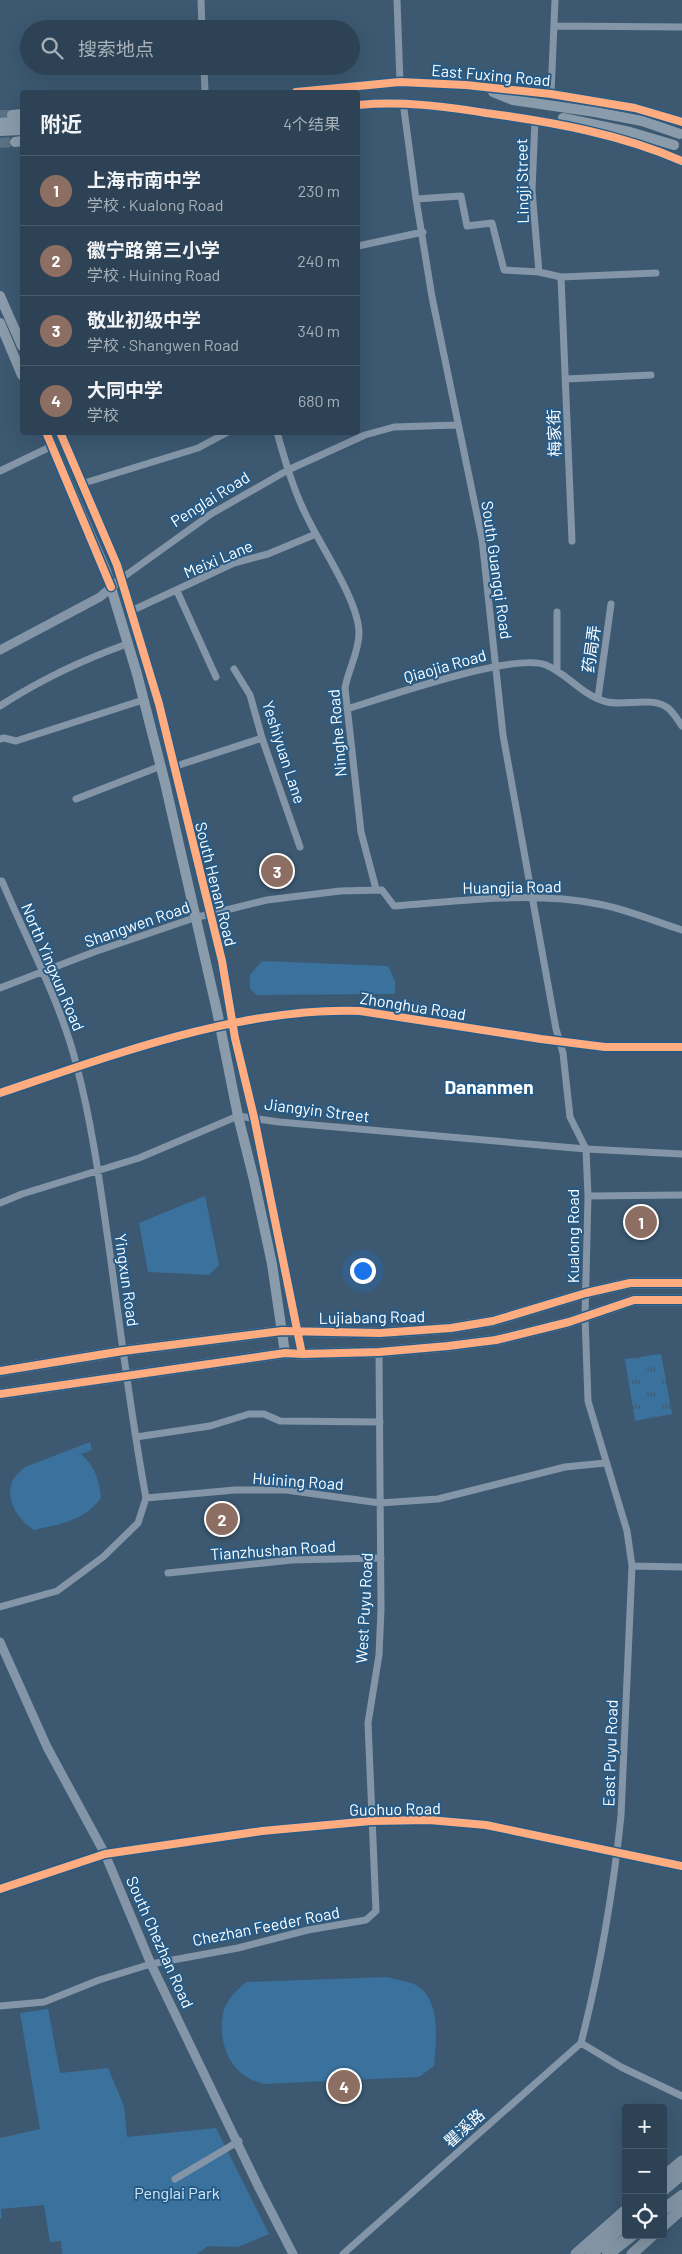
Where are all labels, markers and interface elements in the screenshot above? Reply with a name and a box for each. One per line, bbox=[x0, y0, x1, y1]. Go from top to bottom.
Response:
search box bbox=[20, 20, 360, 75]
icon: search bbox=[38, 34, 66, 62]
text: 搜索地点 bbox=[78, 37, 154, 60]
street label: East Fuxing Road bbox=[431, 60, 551, 89]
text: 附近 bbox=[40, 111, 82, 136]
text: 4个结果 bbox=[283, 114, 340, 133]
street label: Lingji Street bbox=[511, 138, 532, 224]
text: 上海市南中学 bbox=[87, 168, 201, 191]
text: 1 bbox=[53, 181, 59, 200]
text: 230 m bbox=[298, 181, 340, 200]
text: 学校 · Kualong Road bbox=[87, 195, 223, 214]
text: 徽宁路第三小学 bbox=[87, 238, 220, 261]
text: 2 bbox=[52, 251, 60, 270]
text: 240 m bbox=[297, 251, 340, 270]
text: 学校 · Huining Road bbox=[87, 265, 220, 284]
text: 敬业初级中学 bbox=[87, 308, 201, 331]
text: 3 bbox=[52, 321, 60, 340]
text: 340 m bbox=[297, 321, 340, 340]
text: 学校 · Shangwen Road bbox=[87, 335, 239, 354]
text: 大同中学 bbox=[87, 378, 163, 401]
text: 4 bbox=[51, 391, 61, 410]
text: 680 m bbox=[298, 391, 340, 410]
text: 学校 bbox=[87, 405, 119, 424]
street label: 梅家街 bbox=[543, 409, 564, 457]
street label: Penglai Road bbox=[167, 467, 253, 530]
street label: South Guangqi Road bbox=[478, 500, 517, 640]
street label: Meixi Lane bbox=[180, 535, 255, 582]
street label: 药局弄 bbox=[578, 624, 603, 674]
street label: Qiaojia Road bbox=[401, 645, 488, 686]
street label: Ninghe Road bbox=[323, 689, 350, 778]
street label: Yeshiyuan Lane bbox=[259, 698, 310, 806]
street label: South Henan Road bbox=[192, 820, 241, 948]
pin: 3 bbox=[261, 852, 293, 890]
street label: Huangjia Road bbox=[462, 876, 562, 897]
street label: Shangwen Road bbox=[82, 897, 192, 950]
street label: North Yingxun Road bbox=[18, 900, 89, 1034]
street label: Zhonghua Road bbox=[359, 988, 467, 1023]
district label: Dananmen bbox=[444, 1075, 534, 1098]
street label: Jiangyin Street bbox=[263, 1094, 371, 1125]
street label: Kualong Road bbox=[563, 1189, 582, 1283]
pin: 1 bbox=[625, 1203, 657, 1241]
street label: Yingxun Road bbox=[112, 1232, 143, 1328]
your location bbox=[350, 1258, 376, 1284]
street label: Lujiabang Road bbox=[319, 1306, 425, 1327]
street label: Huining Road bbox=[252, 1468, 344, 1493]
pin: 2 bbox=[206, 1500, 238, 1538]
street label: Tianzhushan Road bbox=[210, 1536, 336, 1563]
street label: West Puyu Road bbox=[351, 1552, 376, 1664]
street label: East Puyu Road bbox=[598, 1699, 621, 1807]
street label: Guohuo Road bbox=[349, 1798, 441, 1819]
street label: South Chezhan Road bbox=[123, 1873, 198, 2011]
street label: Chezhan Feeder Road bbox=[191, 1902, 341, 1949]
pin: 4 bbox=[328, 2067, 360, 2105]
map controls bbox=[622, 2104, 667, 2239]
button: + bbox=[622, 2104, 667, 2149]
street label: 瞿溪路 bbox=[439, 2105, 488, 2151]
button: − bbox=[622, 2149, 667, 2194]
park label: Penglai Park bbox=[134, 2183, 220, 2202]
button: locate bbox=[622, 2194, 667, 2239]

